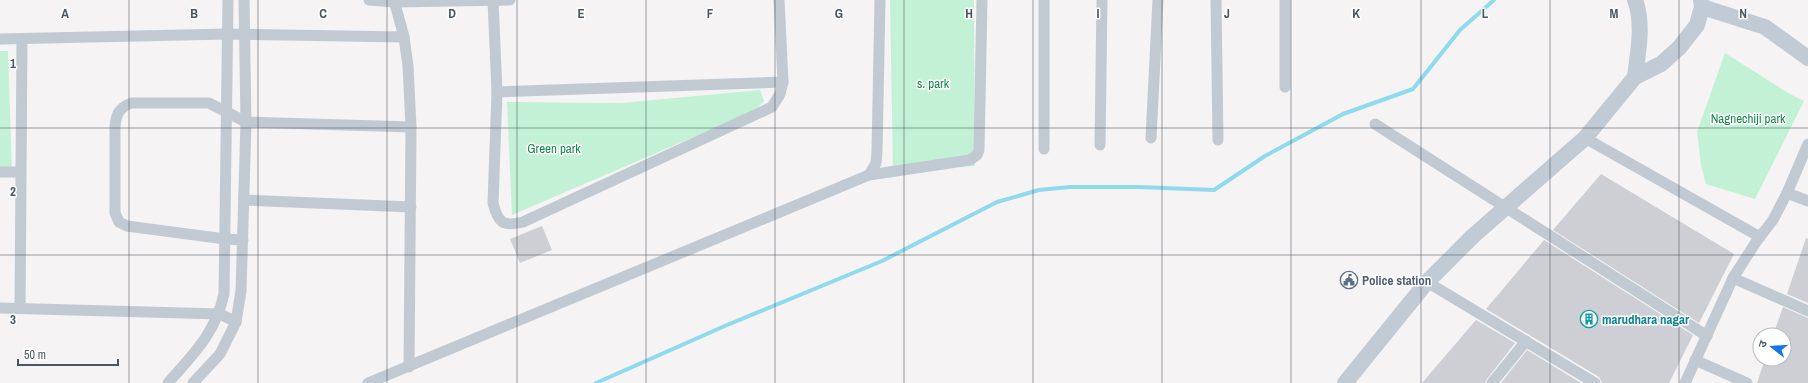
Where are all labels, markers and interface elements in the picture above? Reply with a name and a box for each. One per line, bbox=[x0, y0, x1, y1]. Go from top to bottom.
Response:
text: A bbox=[61, 5, 69, 22]
text: B bbox=[190, 5, 198, 22]
text: C bbox=[319, 5, 327, 22]
text: D bbox=[448, 5, 456, 22]
text: E bbox=[577, 5, 585, 22]
text: F bbox=[707, 5, 714, 22]
text: G bbox=[835, 5, 843, 22]
text: H bbox=[965, 5, 973, 22]
text: I bbox=[1097, 5, 1100, 22]
text: J bbox=[1224, 5, 1230, 22]
text: K bbox=[1352, 5, 1360, 22]
text: L bbox=[1482, 5, 1489, 22]
text: M bbox=[1610, 5, 1619, 22]
text: N bbox=[1739, 5, 1747, 22]
text: 1 bbox=[10, 55, 16, 72]
park label: s. park bbox=[917, 75, 950, 92]
park label: Nagnechiji park bbox=[1711, 110, 1786, 127]
park label: Green park bbox=[527, 140, 581, 157]
text: 2 bbox=[10, 183, 16, 200]
public building icon: Police station bbox=[1339, 270, 1359, 290]
place label: Police station bbox=[1362, 272, 1431, 289]
building icon: marudhara nagar bbox=[1579, 309, 1599, 329]
text: 3 bbox=[10, 311, 16, 328]
place label: marudhara nagar bbox=[1602, 311, 1690, 328]
north arrow bbox=[1752, 327, 1792, 367]
text: उ bbox=[1755, 338, 1770, 349]
scale bar bbox=[18, 341, 118, 367]
text: 50 m bbox=[24, 347, 46, 363]

